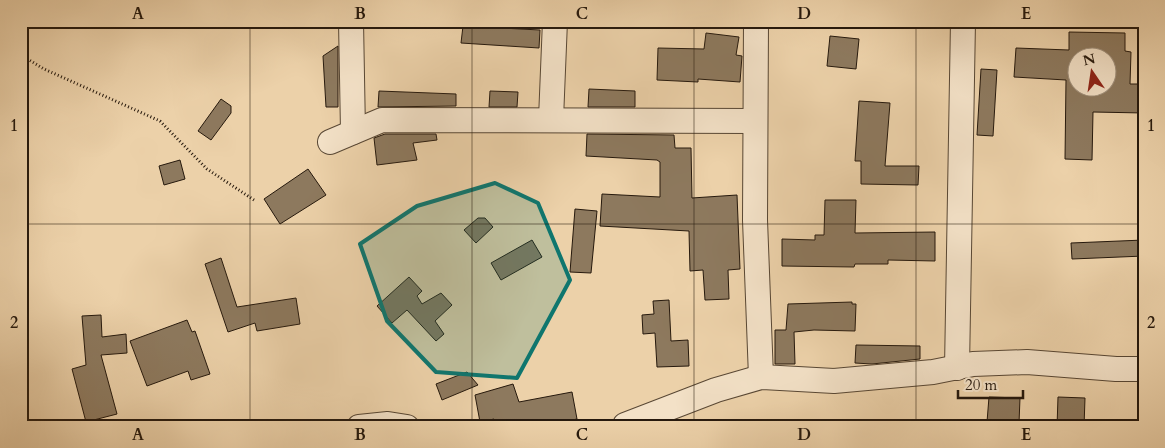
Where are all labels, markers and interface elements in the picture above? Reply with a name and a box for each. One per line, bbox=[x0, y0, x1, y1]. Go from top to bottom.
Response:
text: A bbox=[132, 3, 144, 25]
text: B bbox=[354, 3, 366, 25]
text: C bbox=[576, 3, 588, 25]
text: D bbox=[797, 3, 811, 25]
text: E bbox=[1021, 3, 1031, 25]
north arrow bbox=[1068, 48, 1118, 98]
text: N bbox=[1081, 49, 1097, 70]
text: 1 bbox=[10, 115, 18, 137]
text: 1 bbox=[1147, 115, 1155, 137]
text: 2 bbox=[10, 312, 18, 334]
text: 2 bbox=[1147, 312, 1155, 334]
scale bar bbox=[958, 368, 1022, 400]
text: 20 m bbox=[965, 375, 997, 395]
text: A bbox=[132, 424, 144, 446]
text: B bbox=[354, 424, 366, 446]
text: C bbox=[576, 424, 588, 446]
text: D bbox=[797, 424, 811, 446]
text: E bbox=[1021, 424, 1031, 446]

